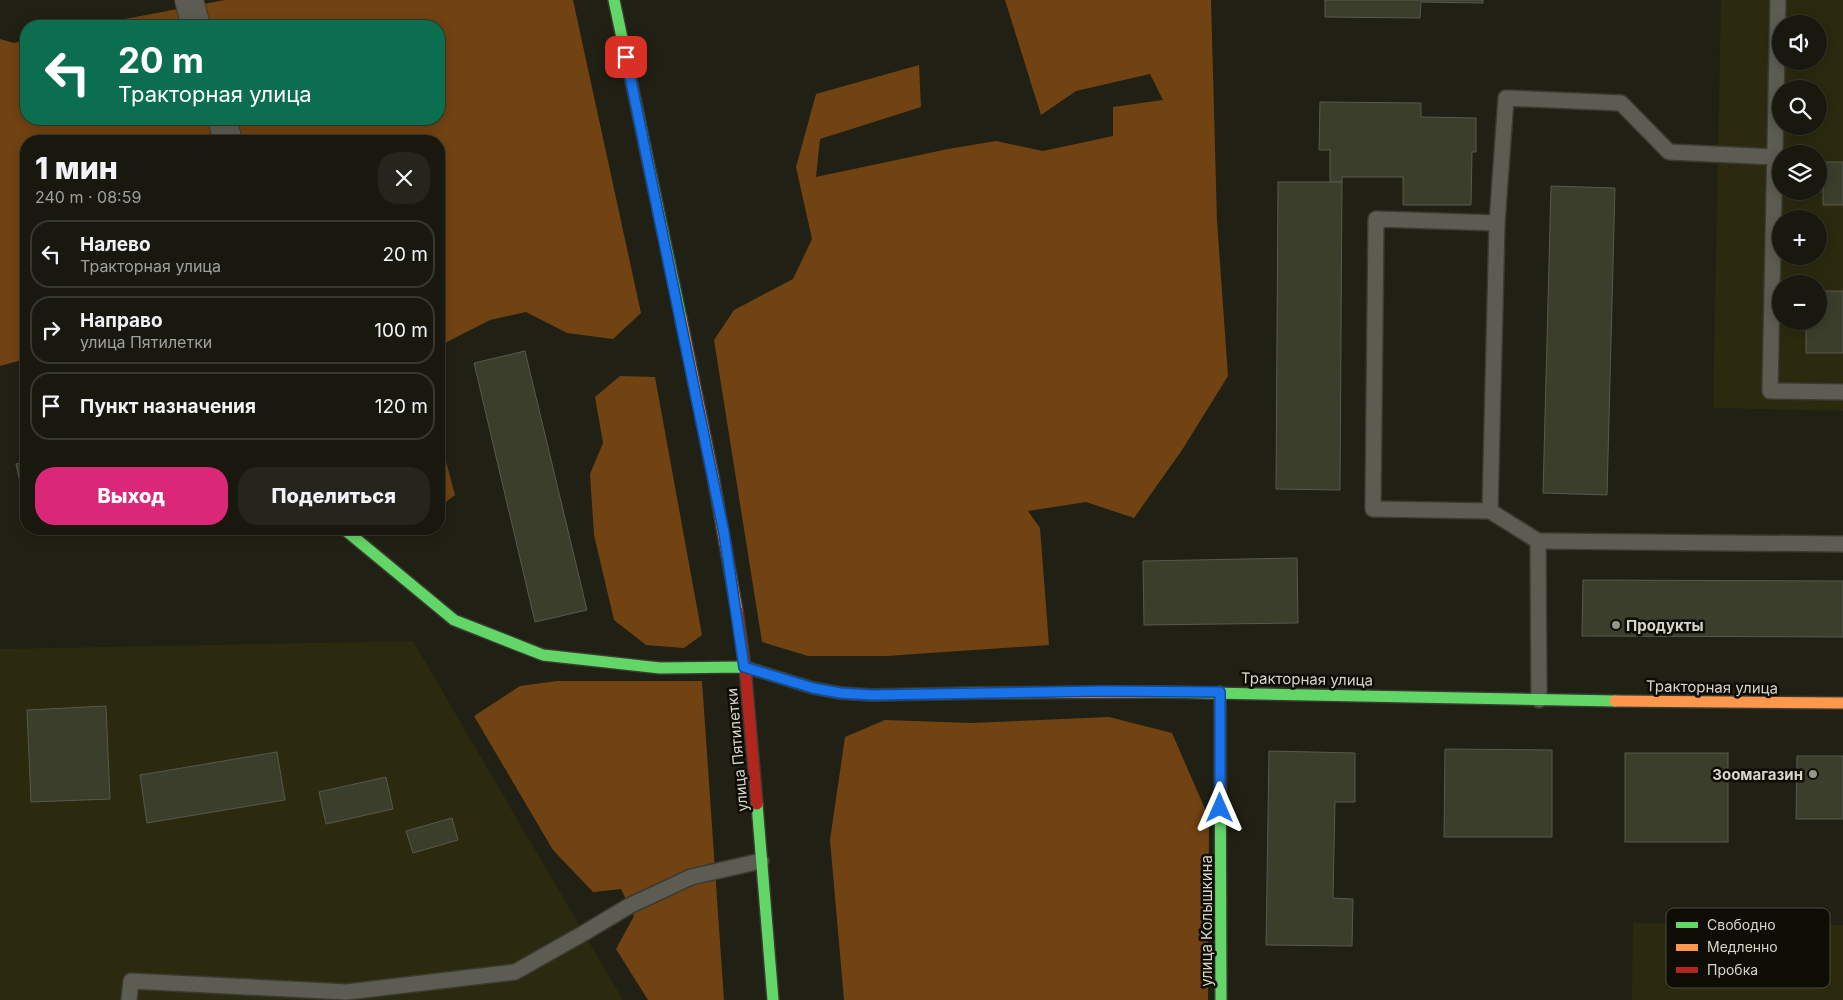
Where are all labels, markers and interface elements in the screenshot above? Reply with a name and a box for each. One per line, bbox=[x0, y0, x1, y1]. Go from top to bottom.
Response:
map controls bbox=[1772, 15, 1827, 330]
button: sound bbox=[1772, 15, 1827, 70]
pin bbox=[605, 36, 647, 78]
text: 20 m bbox=[118, 39, 204, 81]
icon: left bbox=[35, 40, 100, 105]
icon: arrive bbox=[612, 43, 640, 71]
button: search bbox=[1772, 80, 1827, 135]
text: Тракторная улица bbox=[118, 81, 312, 107]
button: layers bbox=[1772, 145, 1827, 200]
text: 1 мин bbox=[35, 150, 118, 186]
button: close bbox=[378, 152, 430, 204]
text: 240 m · 08:59 bbox=[35, 187, 141, 207]
button: + bbox=[1772, 210, 1827, 265]
text: Налево bbox=[80, 233, 151, 256]
icon: left bbox=[37, 240, 65, 268]
text: 20 m bbox=[382, 243, 428, 266]
text: Тракторная улица bbox=[80, 256, 221, 276]
button: − bbox=[1772, 275, 1827, 330]
text: Направо bbox=[80, 309, 163, 332]
icon: right bbox=[37, 316, 65, 344]
text: 100 m bbox=[374, 319, 428, 342]
text: улица Пятилетки bbox=[80, 332, 212, 352]
icon: arrive bbox=[37, 392, 65, 420]
text: Пункт назначения bbox=[80, 395, 256, 418]
text: 120 m bbox=[375, 395, 428, 418]
button: Выход bbox=[35, 467, 228, 525]
button: Поделиться bbox=[238, 467, 430, 525]
place label: Продукты bbox=[1626, 616, 1704, 635]
marker: Продукты bbox=[1610, 619, 1622, 631]
street label: Тракторная улица bbox=[1241, 668, 1373, 690]
street label: Тракторная улица bbox=[1646, 676, 1778, 698]
street label: улица Пятилетки bbox=[722, 687, 752, 813]
place label: Зоомагазин bbox=[1712, 765, 1803, 784]
marker: Зоомагазин bbox=[1807, 768, 1819, 780]
position arrow bbox=[1193, 781, 1245, 833]
street label: улица Колышкина bbox=[1197, 855, 1216, 987]
legend bbox=[1666, 908, 1830, 988]
text: Свободно bbox=[1707, 916, 1776, 933]
text: Медленно bbox=[1707, 938, 1778, 955]
text: Пробка bbox=[1707, 961, 1758, 978]

